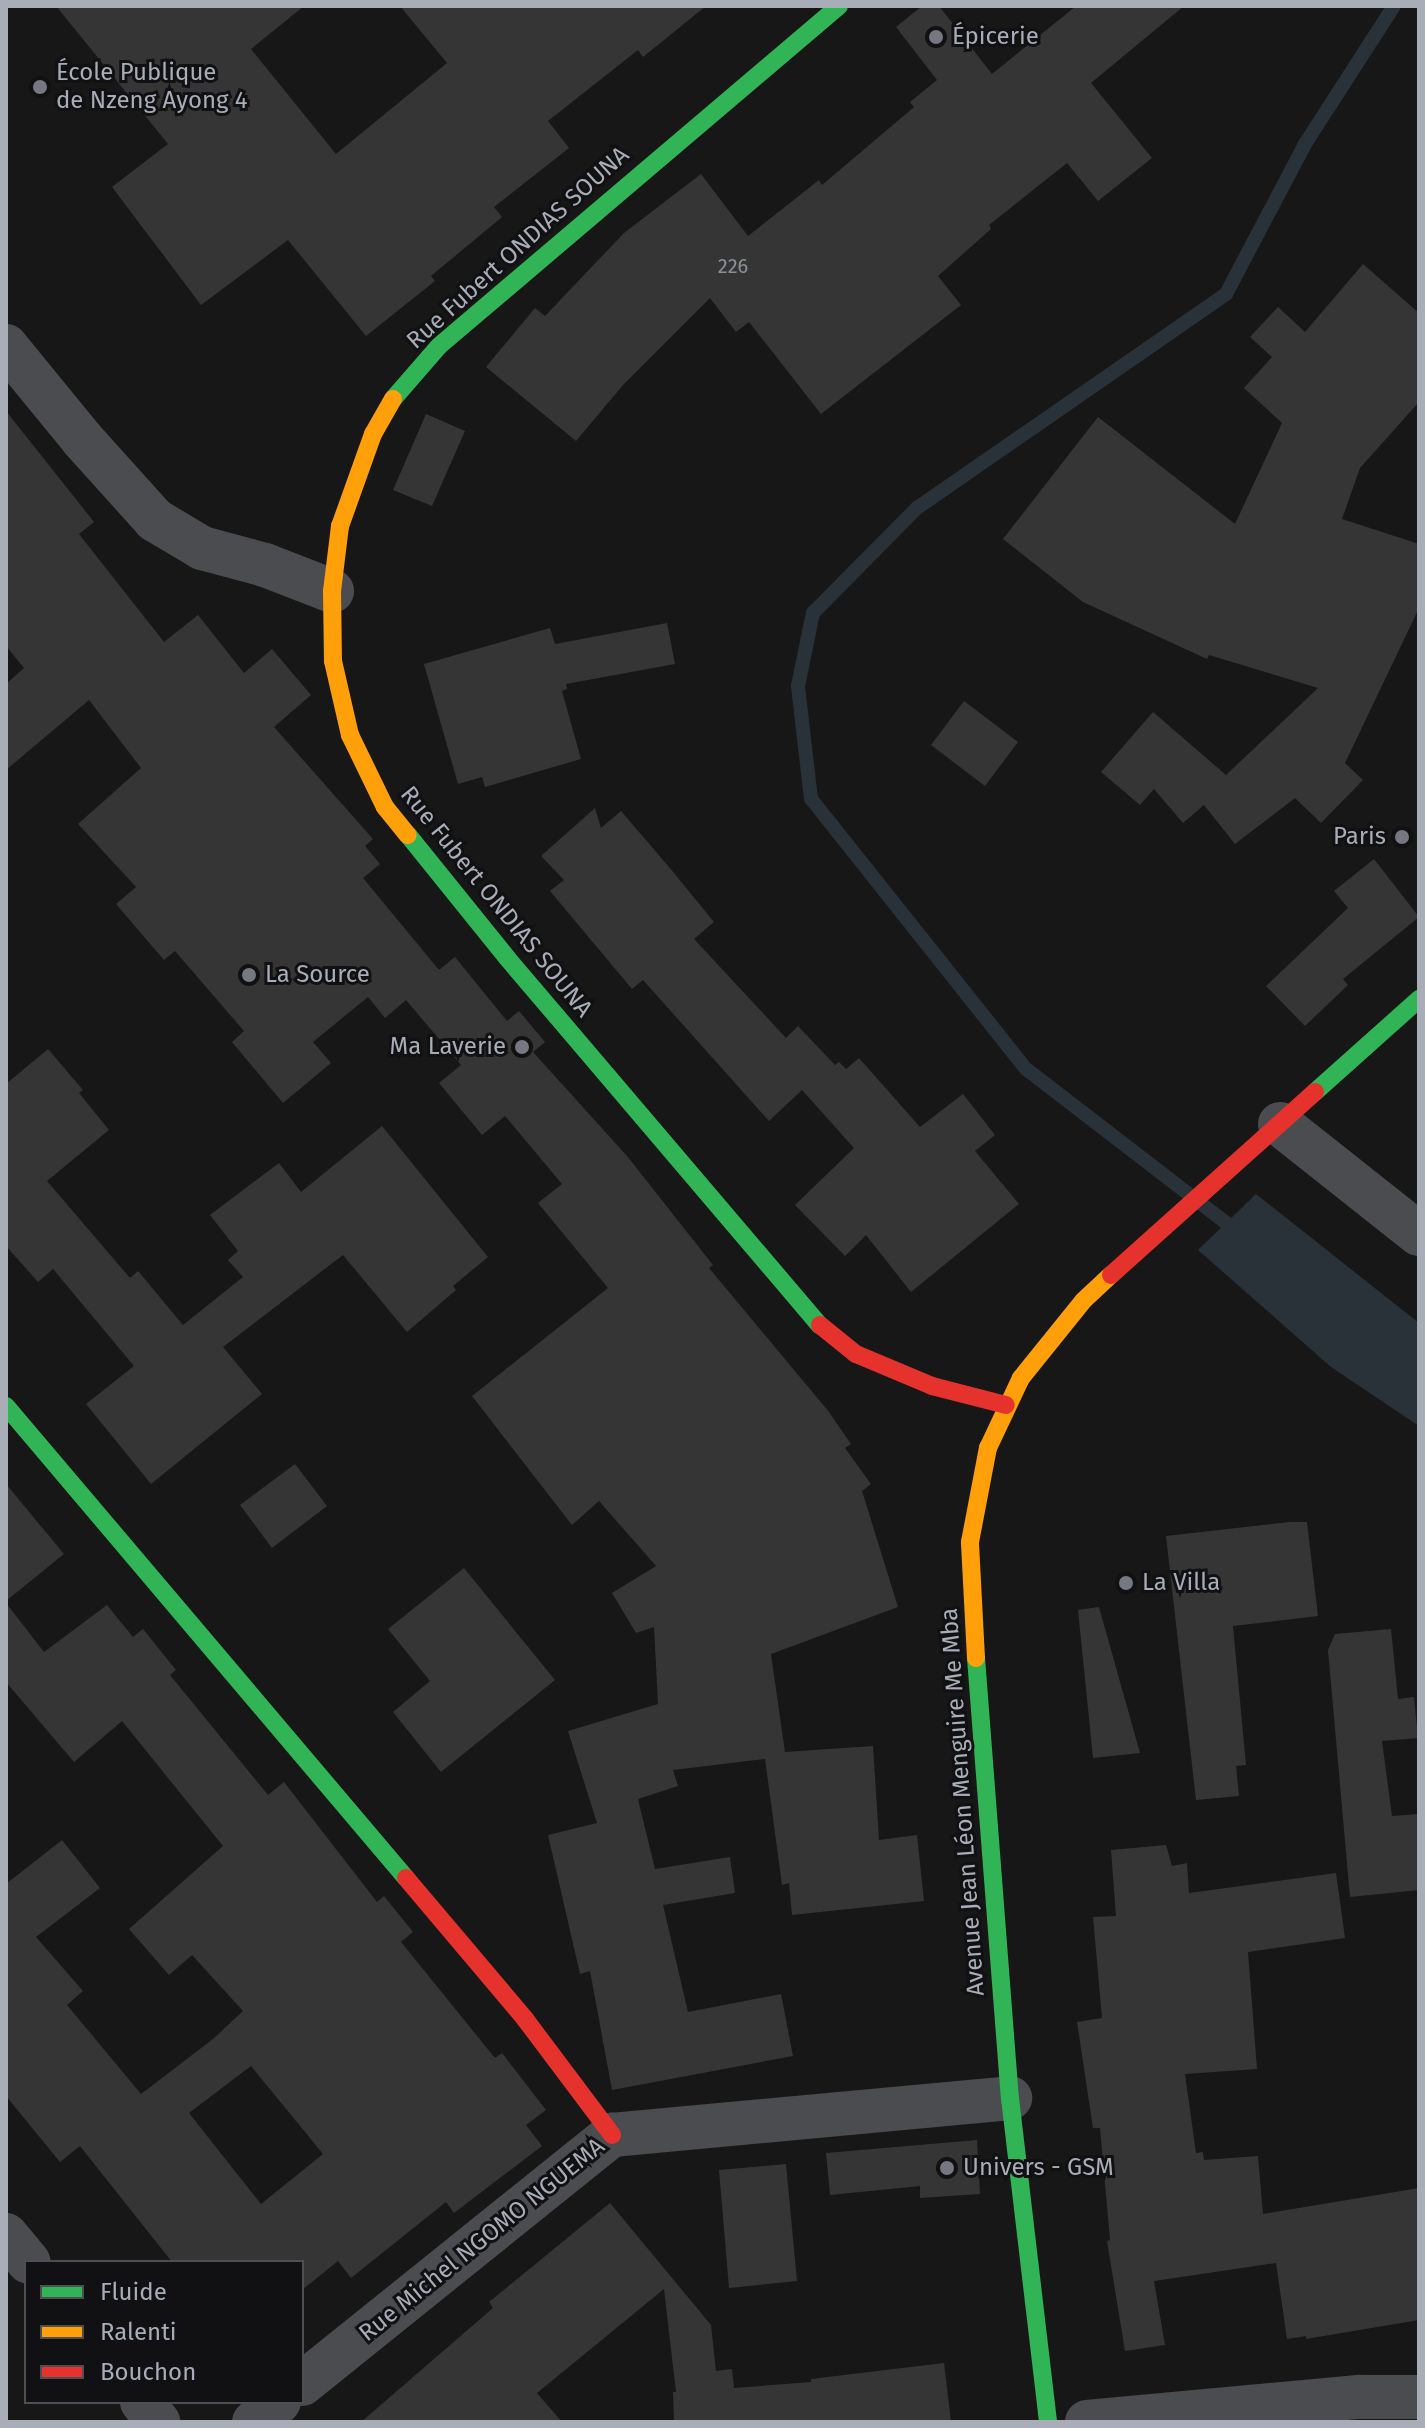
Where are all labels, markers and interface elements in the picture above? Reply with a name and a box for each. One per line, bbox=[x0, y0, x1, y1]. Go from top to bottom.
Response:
place label: Épicerie bbox=[952, 23, 1039, 51]
marker: Épicerie bbox=[927, 28, 945, 46]
place label: École Publique de Nzeng Ayong 4 bbox=[56, 59, 248, 115]
marker: École Publique de Nzeng Ayong 4 bbox=[31, 78, 49, 96]
street label: Rue Fubert ONDIAS SOUNA bbox=[401, 141, 635, 355]
house number: 226 bbox=[718, 254, 748, 278]
street label: Rue Fubert ONDIAS SOUNA bbox=[394, 781, 598, 1023]
place label: Paris bbox=[1333, 823, 1386, 851]
marker: Paris bbox=[1393, 828, 1411, 846]
place label: La Source bbox=[265, 961, 370, 989]
marker: La Source bbox=[240, 966, 258, 984]
place label: Ma Laverie bbox=[390, 1033, 506, 1061]
marker: Ma Laverie bbox=[513, 1038, 531, 1056]
place label: La Villa bbox=[1142, 1569, 1220, 1597]
marker: La Villa bbox=[1117, 1574, 1135, 1592]
street label: Avenue Jean Léon Menguire Me Mba bbox=[935, 1607, 991, 1997]
street label: Rue Michel NGOMO NGUEMA bbox=[353, 2132, 611, 2348]
place label: Univers - GSM bbox=[963, 2154, 1114, 2182]
marker: Univers - GSM bbox=[938, 2159, 956, 2177]
legend bbox=[24, 2260, 304, 2404]
text: Fluide bbox=[100, 2278, 167, 2306]
text: Ralenti bbox=[100, 2318, 177, 2346]
text: Bouchon bbox=[100, 2358, 196, 2386]

